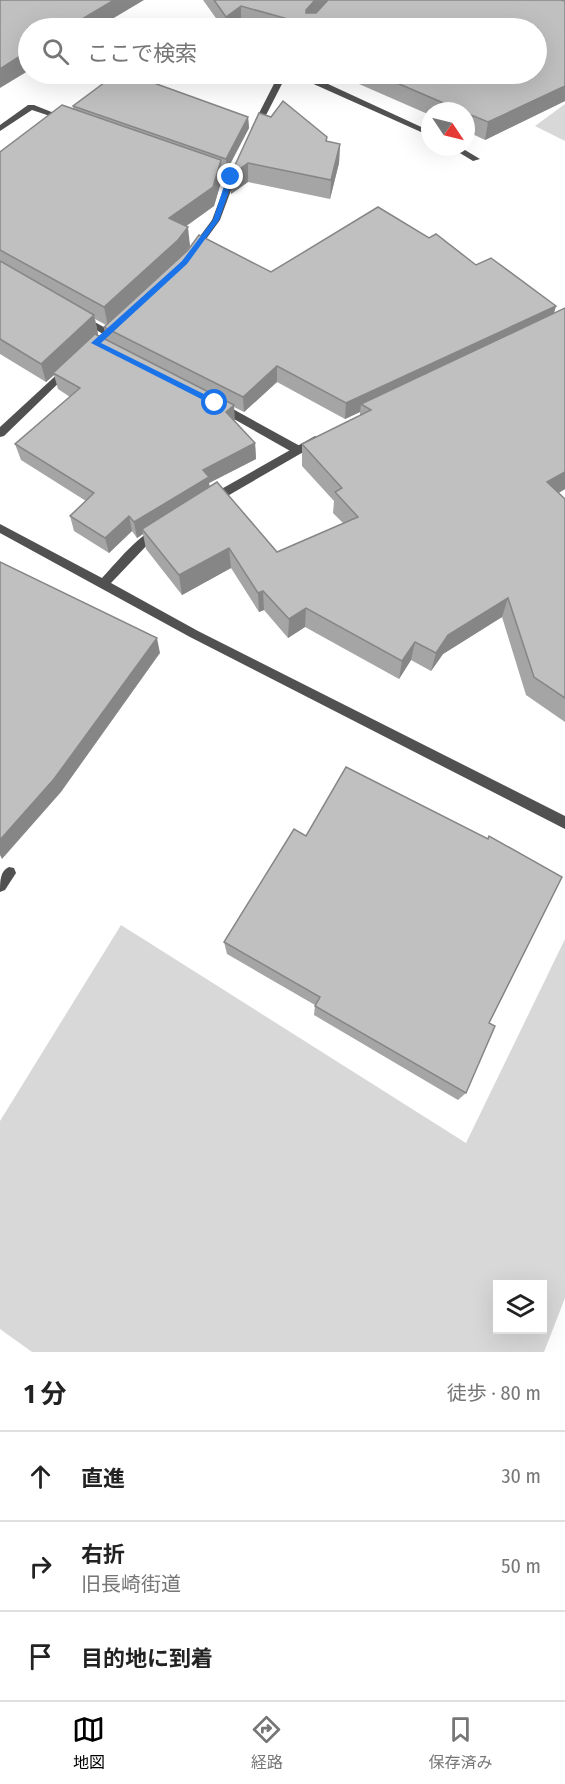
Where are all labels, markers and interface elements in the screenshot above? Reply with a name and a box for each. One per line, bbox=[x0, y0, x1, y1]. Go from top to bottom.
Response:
search box bbox=[18, 18, 547, 84]
icon: search bbox=[39, 35, 72, 68]
text: ここで検索 bbox=[87, 40, 197, 67]
north arrow bbox=[421, 102, 475, 156]
route end bbox=[217, 163, 243, 189]
route start bbox=[201, 389, 227, 415]
map controls bbox=[493, 1280, 547, 1334]
button: layers bbox=[493, 1280, 547, 1334]
text: 1 分 bbox=[24, 1379, 66, 1410]
text: 徒歩 · 80 m bbox=[447, 1381, 541, 1405]
icon: ahead bbox=[24, 1460, 57, 1493]
text: 30 m bbox=[501, 1464, 541, 1488]
text: 直進 bbox=[81, 1465, 125, 1492]
text: 右折 bbox=[81, 1541, 125, 1568]
icon: right bbox=[24, 1550, 57, 1583]
text: 50 m bbox=[501, 1554, 541, 1578]
text: 旧長崎街道 bbox=[81, 1572, 181, 1596]
icon: arrive bbox=[24, 1640, 57, 1673]
text: 目的地に到着 bbox=[81, 1645, 213, 1672]
tab: 地図 bbox=[72, 1713, 105, 1773]
tab: 経路 bbox=[250, 1713, 283, 1773]
tab: 保存済み bbox=[428, 1713, 492, 1773]

